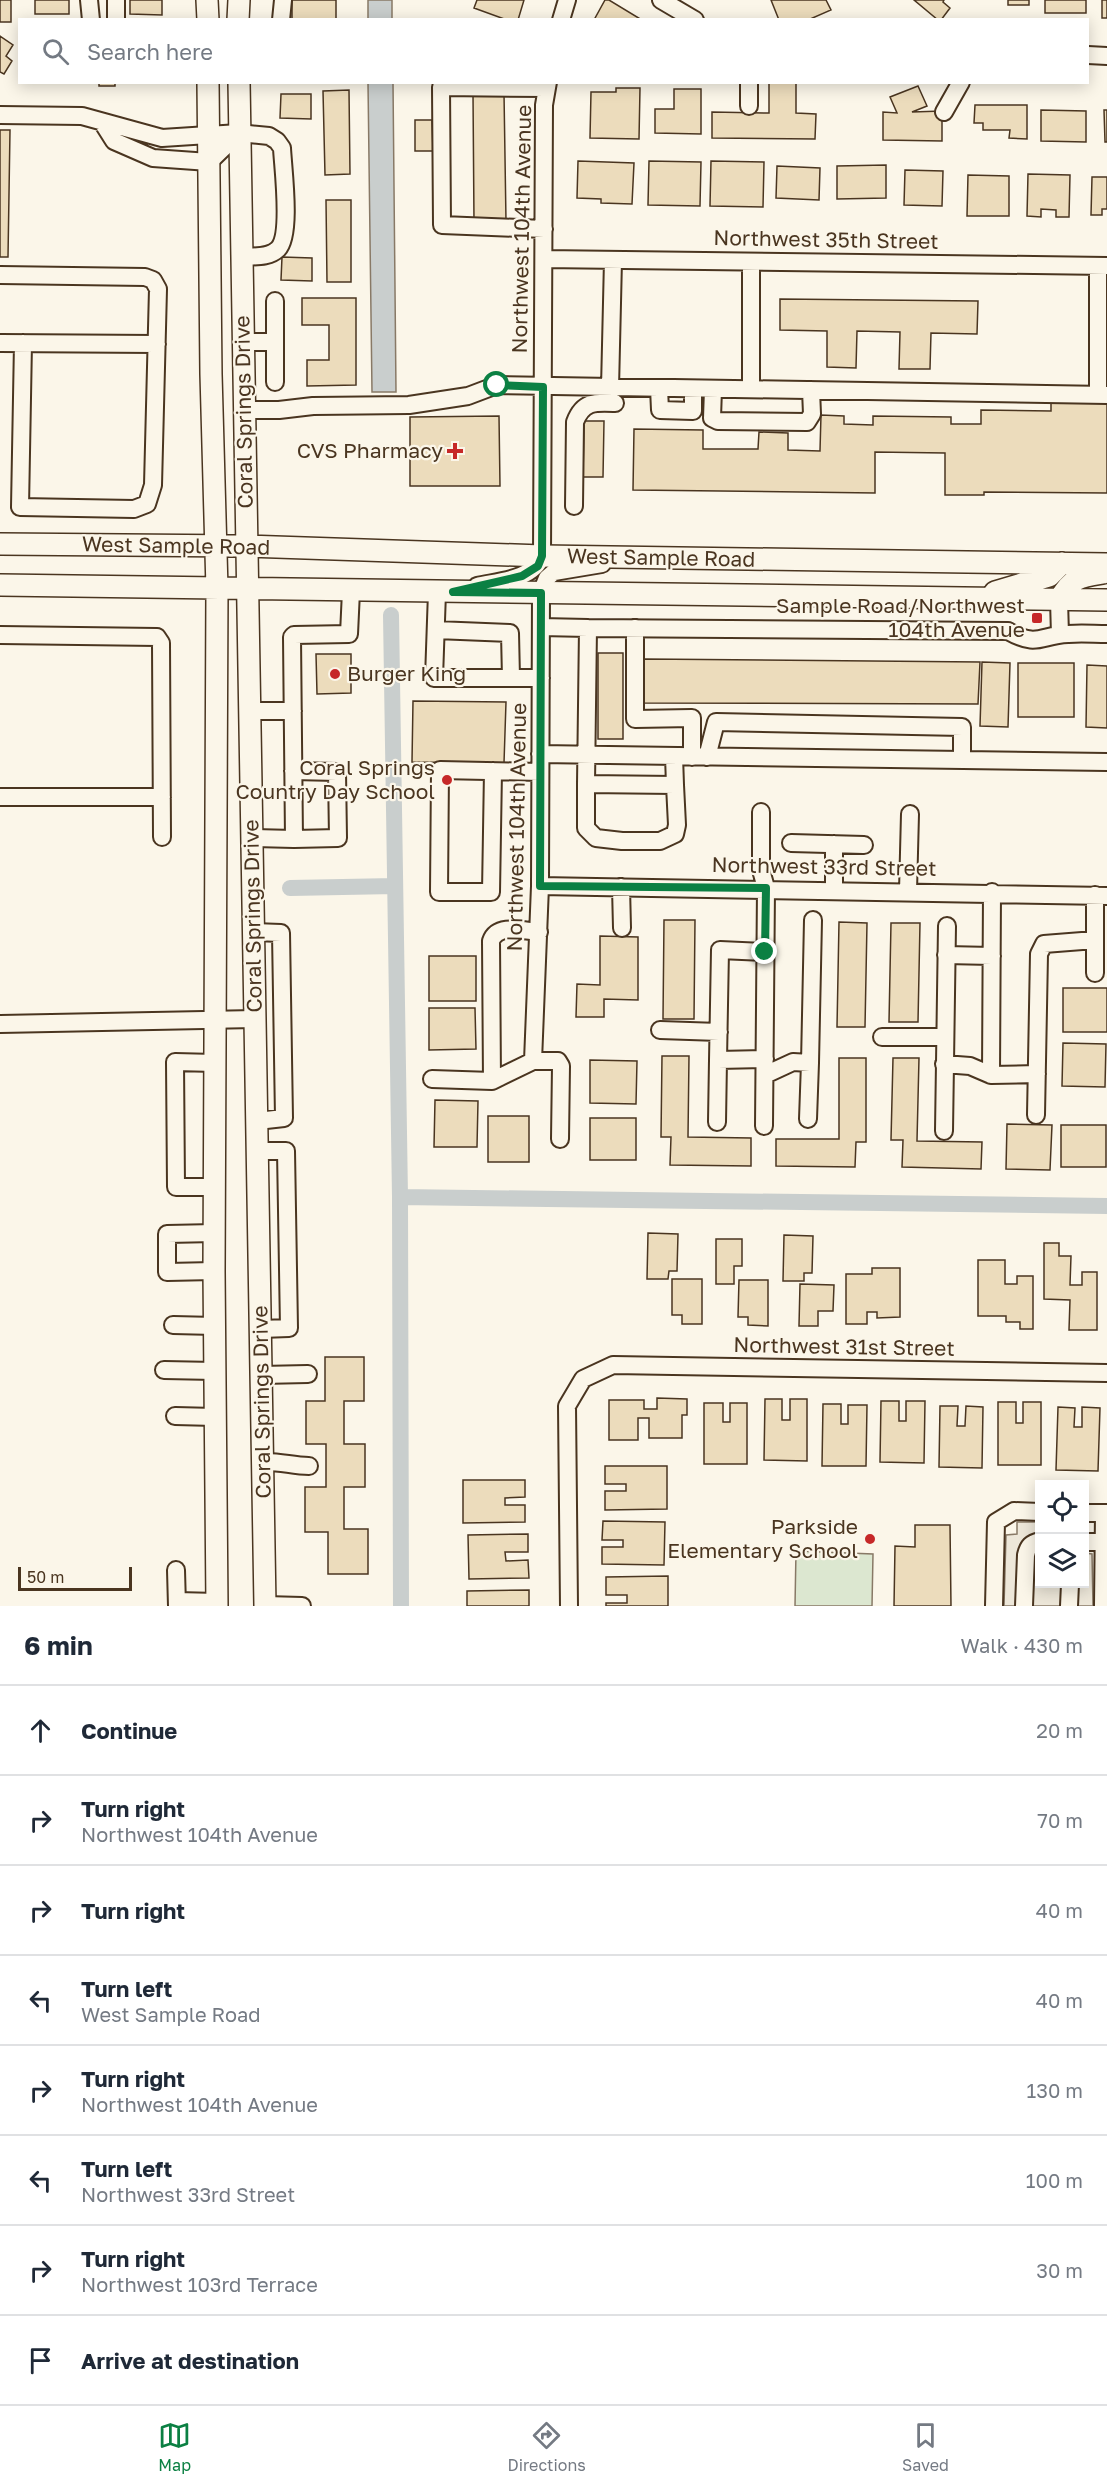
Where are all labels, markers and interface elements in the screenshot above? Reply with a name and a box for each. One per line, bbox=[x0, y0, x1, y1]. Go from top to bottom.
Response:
search box bbox=[18, 18, 1089, 84]
icon: search bbox=[39, 35, 72, 68]
text: Search here bbox=[87, 38, 213, 65]
street label: Northwest 104th Avenue bbox=[506, 104, 536, 354]
street label: Northwest 35th Street bbox=[713, 224, 939, 254]
street label: Coral Springs Drive bbox=[228, 315, 258, 509]
route start bbox=[483, 371, 509, 397]
place label: CVS Pharmacy bbox=[297, 437, 443, 463]
marker: CVS Pharmacy bbox=[448, 444, 462, 458]
street label: West Sample Road bbox=[82, 530, 270, 560]
street label: West Sample Road bbox=[567, 542, 755, 572]
place label: Sample Road/Northwest 104th Avenue bbox=[776, 592, 1025, 642]
marker: Sample Road/Northwest 104th Avenue bbox=[1030, 611, 1044, 625]
place label: Burger King bbox=[347, 660, 466, 686]
marker: Burger King bbox=[328, 667, 342, 681]
street label: Northwest 104th Avenue bbox=[501, 702, 531, 952]
place label: Coral Springs Country Day School bbox=[236, 754, 435, 804]
marker: Coral Springs Country Day School bbox=[440, 773, 454, 787]
street label: Coral Springs Drive bbox=[237, 819, 267, 1013]
street label: Northwest 33rd Street bbox=[711, 851, 937, 881]
route end bbox=[751, 938, 777, 964]
street label: Coral Springs Drive bbox=[246, 1305, 276, 1499]
street label: Northwest 31st Street bbox=[733, 1331, 955, 1361]
map controls bbox=[1035, 1480, 1089, 1588]
button: locate bbox=[1035, 1480, 1089, 1534]
place label: Parkside Elementary School bbox=[667, 1513, 858, 1563]
marker: Parkside Elementary School bbox=[863, 1532, 877, 1546]
button: layers bbox=[1035, 1534, 1089, 1588]
scale bar bbox=[18, 1564, 132, 1592]
text: 50 m bbox=[27, 1567, 64, 1587]
text: 6 min bbox=[24, 1630, 93, 1661]
text: Walk · 430 m bbox=[961, 1633, 1083, 1657]
icon: ahead bbox=[24, 1714, 57, 1747]
text: Continue bbox=[81, 1717, 177, 1744]
text: 20 m bbox=[1036, 1718, 1083, 1742]
text: Turn right bbox=[81, 1795, 185, 1822]
icon: right bbox=[24, 1804, 57, 1837]
text: 70 m bbox=[1037, 1808, 1083, 1832]
text: Northwest 104th Avenue bbox=[81, 1822, 318, 1846]
icon: right bbox=[24, 1894, 57, 1927]
text: Turn right bbox=[81, 1897, 185, 1924]
text: 40 m bbox=[1036, 1898, 1083, 1922]
text: Turn left bbox=[81, 1975, 172, 2002]
icon: left bbox=[24, 1984, 57, 2017]
text: 40 m bbox=[1036, 1988, 1083, 2012]
text: West Sample Road bbox=[81, 2002, 261, 2026]
text: Turn right bbox=[81, 2065, 185, 2092]
icon: right bbox=[24, 2074, 57, 2107]
text: 130 m bbox=[1027, 2078, 1083, 2102]
text: Northwest 104th Avenue bbox=[81, 2092, 318, 2116]
text: Turn left bbox=[81, 2155, 172, 2182]
icon: left bbox=[24, 2164, 57, 2197]
text: 100 m bbox=[1026, 2168, 1083, 2192]
text: Northwest 33rd Street bbox=[81, 2182, 295, 2206]
text: Turn right bbox=[81, 2245, 185, 2272]
icon: right bbox=[24, 2254, 57, 2287]
text: 30 m bbox=[1036, 2258, 1083, 2282]
text: Northwest 103rd Terrace bbox=[81, 2272, 318, 2296]
icon: arrive bbox=[24, 2344, 57, 2377]
text: Arrive at destination bbox=[81, 2347, 299, 2374]
tab: Map bbox=[158, 2419, 191, 2475]
tab: Directions bbox=[508, 2419, 586, 2475]
tab: Saved bbox=[902, 2419, 949, 2475]

